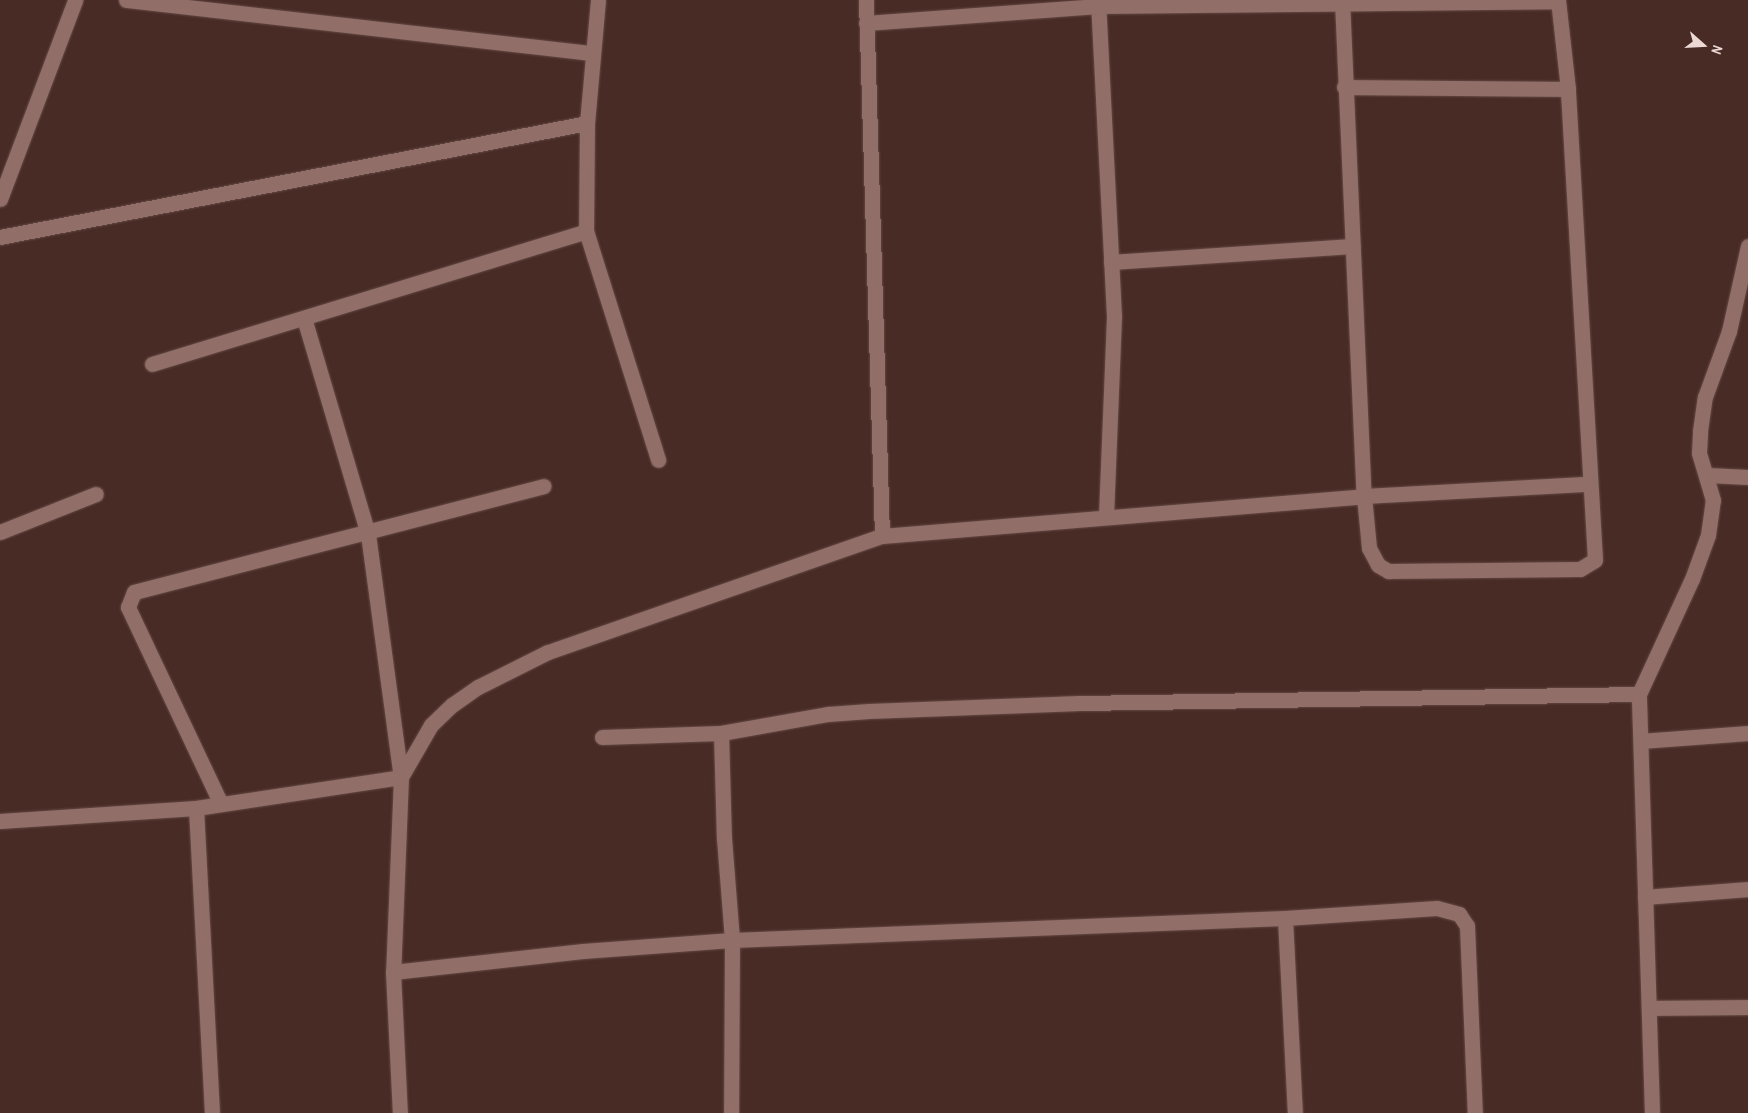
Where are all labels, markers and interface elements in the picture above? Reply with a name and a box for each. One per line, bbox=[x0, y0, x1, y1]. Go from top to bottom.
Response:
north arrow bbox=[1678, 20, 1728, 70]
text: N bbox=[1707, 43, 1727, 57]

